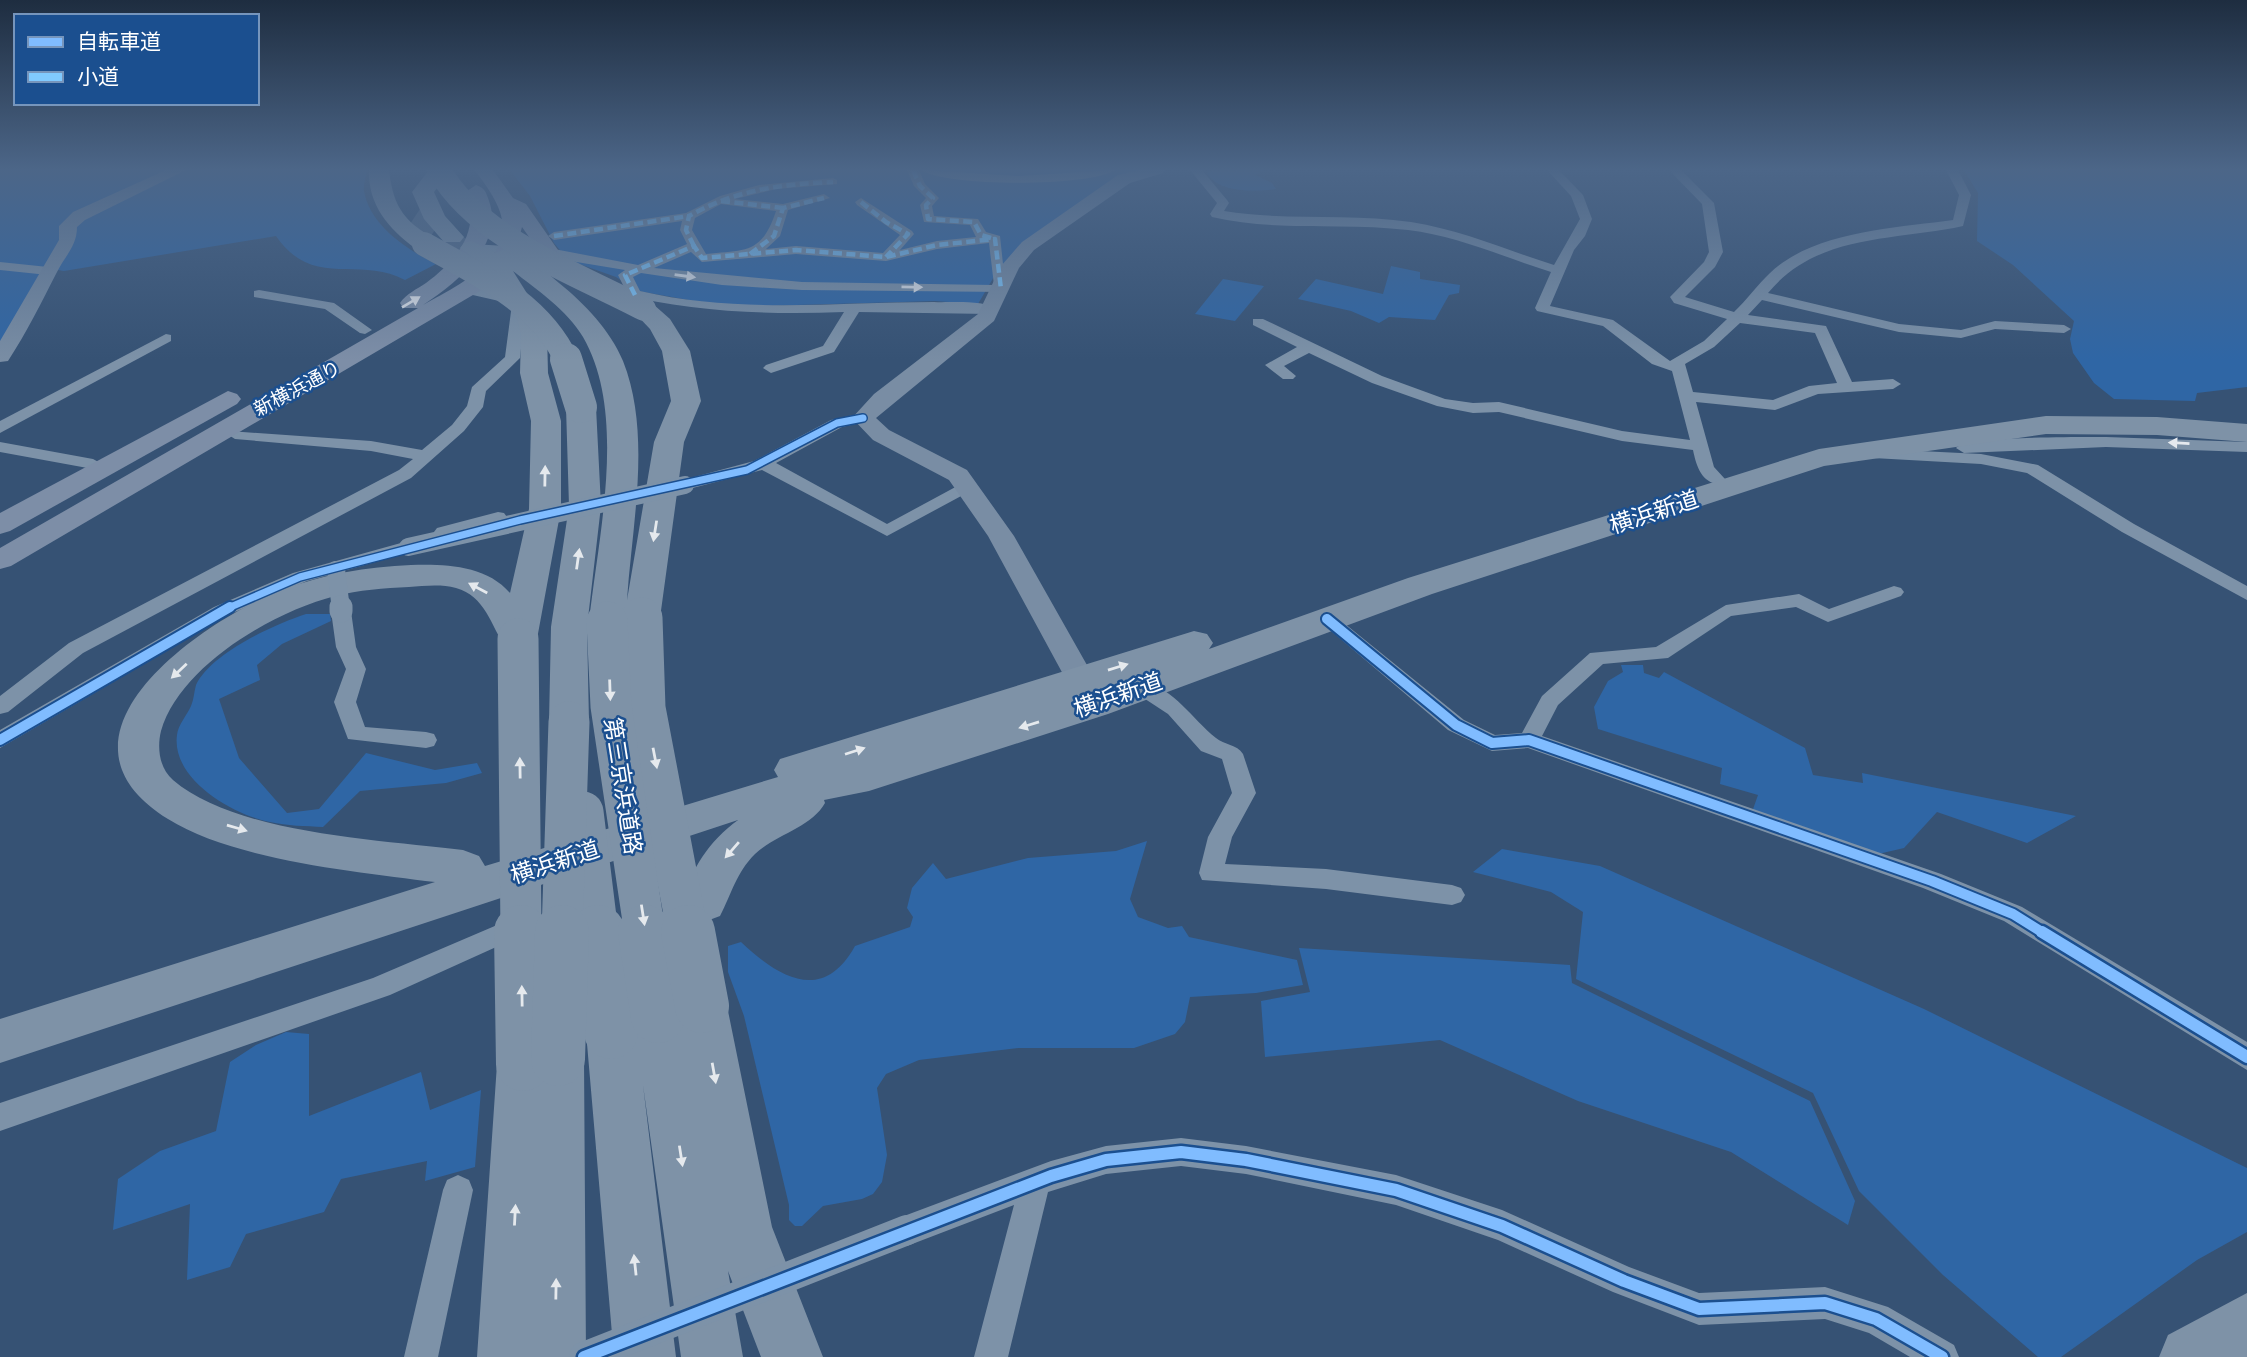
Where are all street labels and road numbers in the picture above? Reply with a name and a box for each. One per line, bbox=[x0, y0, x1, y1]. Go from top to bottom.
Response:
street label: 新横浜通り bbox=[250, 356, 345, 421]
street label: 横浜新道 bbox=[1606, 484, 1702, 540]
street label: 横浜新道 bbox=[1070, 667, 1166, 723]
street label: 第三京浜道路 bbox=[598, 716, 648, 856]
street label: 横浜新道 bbox=[507, 834, 603, 890]

